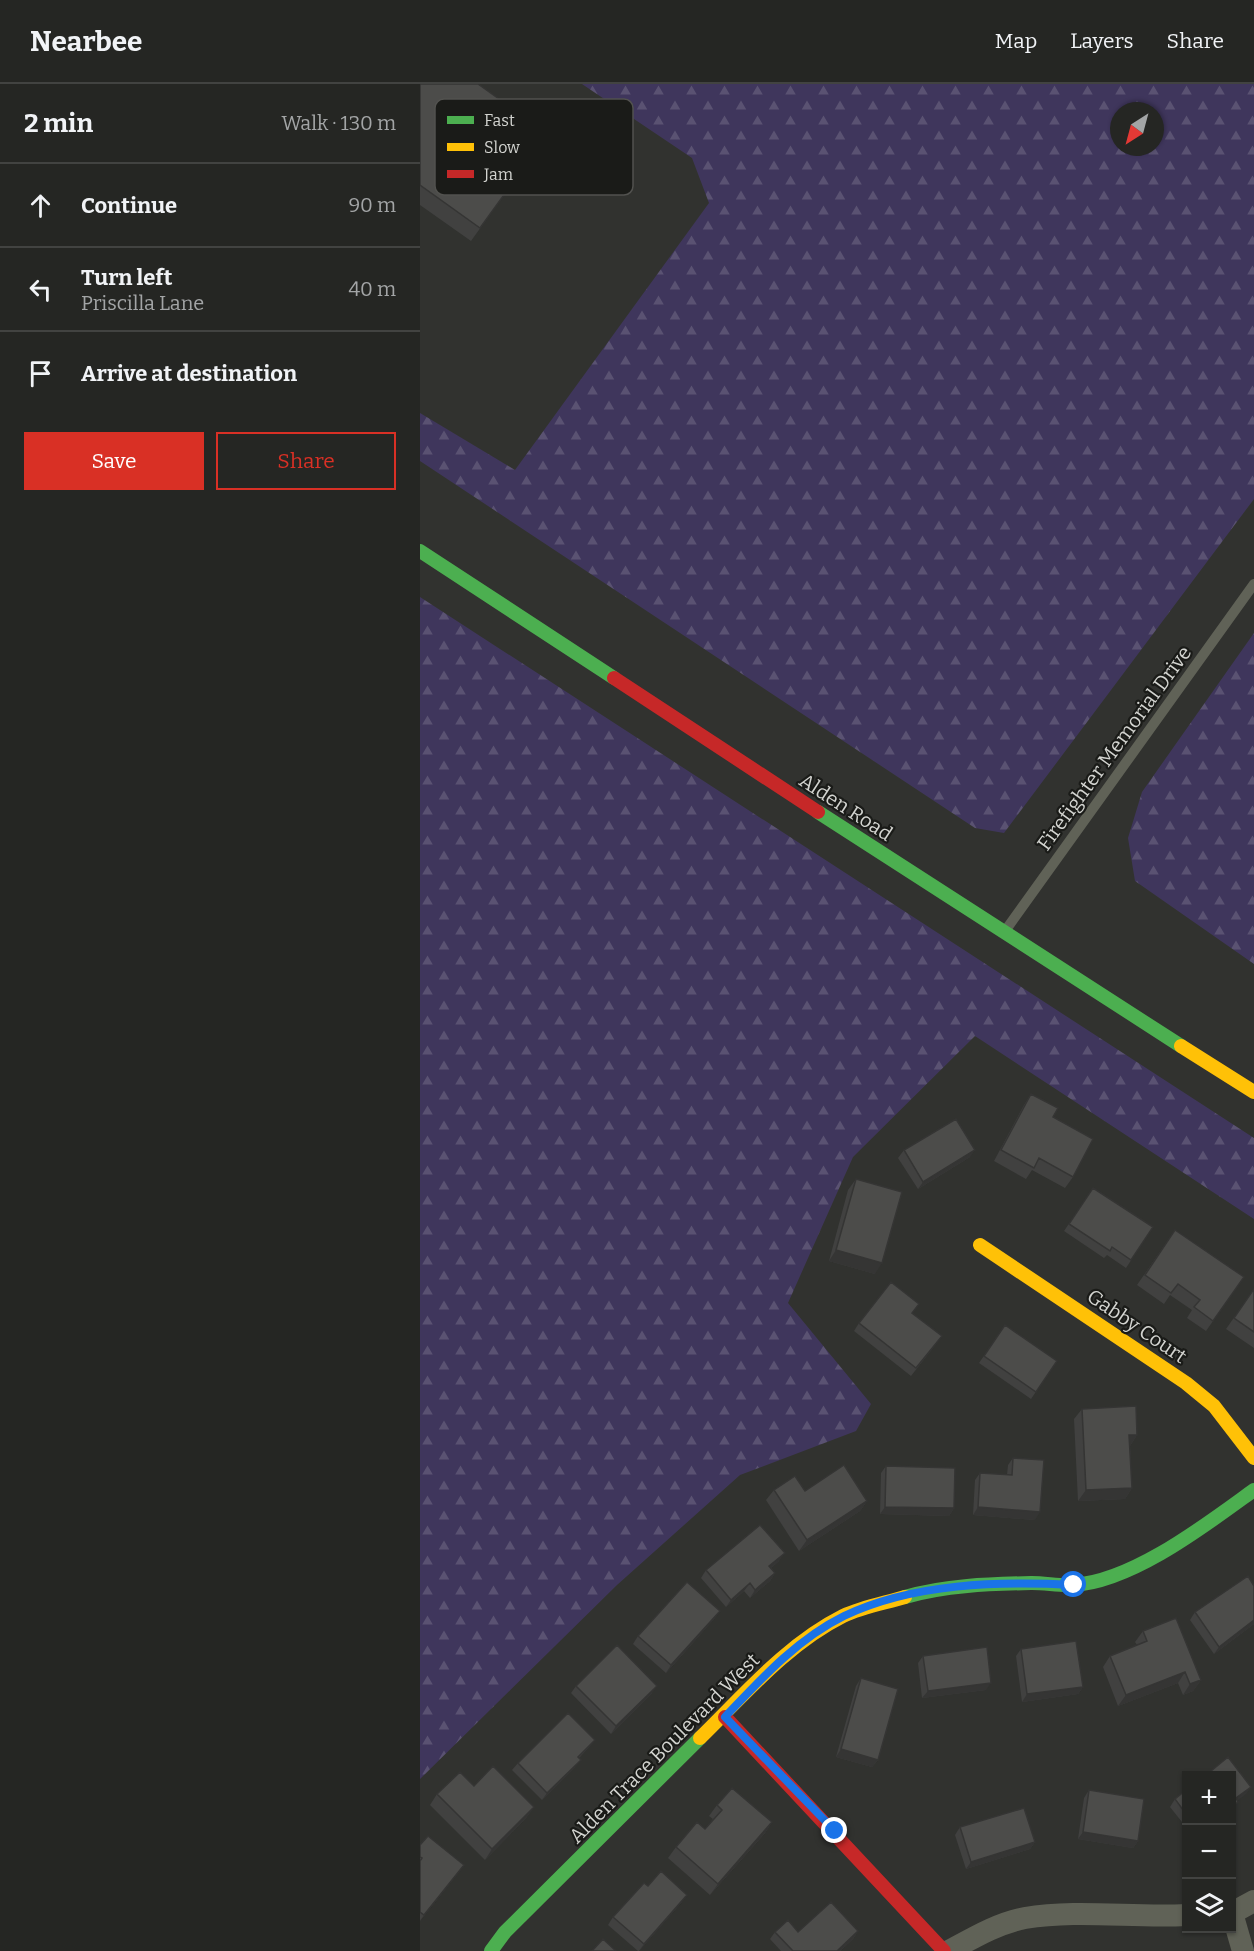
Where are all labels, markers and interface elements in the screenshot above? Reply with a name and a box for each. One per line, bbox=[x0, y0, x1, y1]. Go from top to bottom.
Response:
text: Nearbee bbox=[30, 25, 142, 58]
text: Map bbox=[995, 28, 1037, 54]
text: Layers bbox=[1070, 28, 1134, 54]
text: Share bbox=[1167, 28, 1224, 54]
legend bbox=[435, 99, 633, 195]
north arrow bbox=[1110, 102, 1164, 156]
text: 2 min bbox=[24, 108, 93, 139]
text: Walk · 130 m bbox=[282, 111, 396, 135]
text: Fast bbox=[484, 111, 515, 130]
text: Slow bbox=[484, 138, 520, 157]
text: Jam bbox=[483, 165, 513, 184]
icon: ahead bbox=[24, 189, 57, 222]
text: Continue bbox=[81, 192, 177, 219]
text: 90 m bbox=[348, 193, 396, 217]
text: Turn left bbox=[81, 264, 173, 291]
icon: left bbox=[24, 273, 57, 306]
text: 40 m bbox=[348, 277, 396, 301]
text: Priscilla Lane bbox=[81, 291, 204, 315]
icon: arrive bbox=[24, 357, 57, 390]
text: Arrive at destination bbox=[81, 360, 297, 387]
button: Save bbox=[24, 432, 204, 490]
button: Share bbox=[216, 432, 396, 490]
street label: Firefighter Memorial Drive bbox=[1032, 641, 1196, 855]
street label: Alden Road bbox=[795, 768, 897, 846]
street label: Gabby Court bbox=[1083, 1284, 1191, 1368]
route start bbox=[1060, 1571, 1086, 1597]
street label: Alden Trace Boulevard West bbox=[564, 1648, 764, 1848]
map controls bbox=[1182, 1771, 1236, 1933]
button: + bbox=[1182, 1771, 1236, 1825]
route end bbox=[821, 1817, 847, 1843]
button: − bbox=[1182, 1825, 1236, 1879]
button: layers bbox=[1182, 1879, 1236, 1933]

